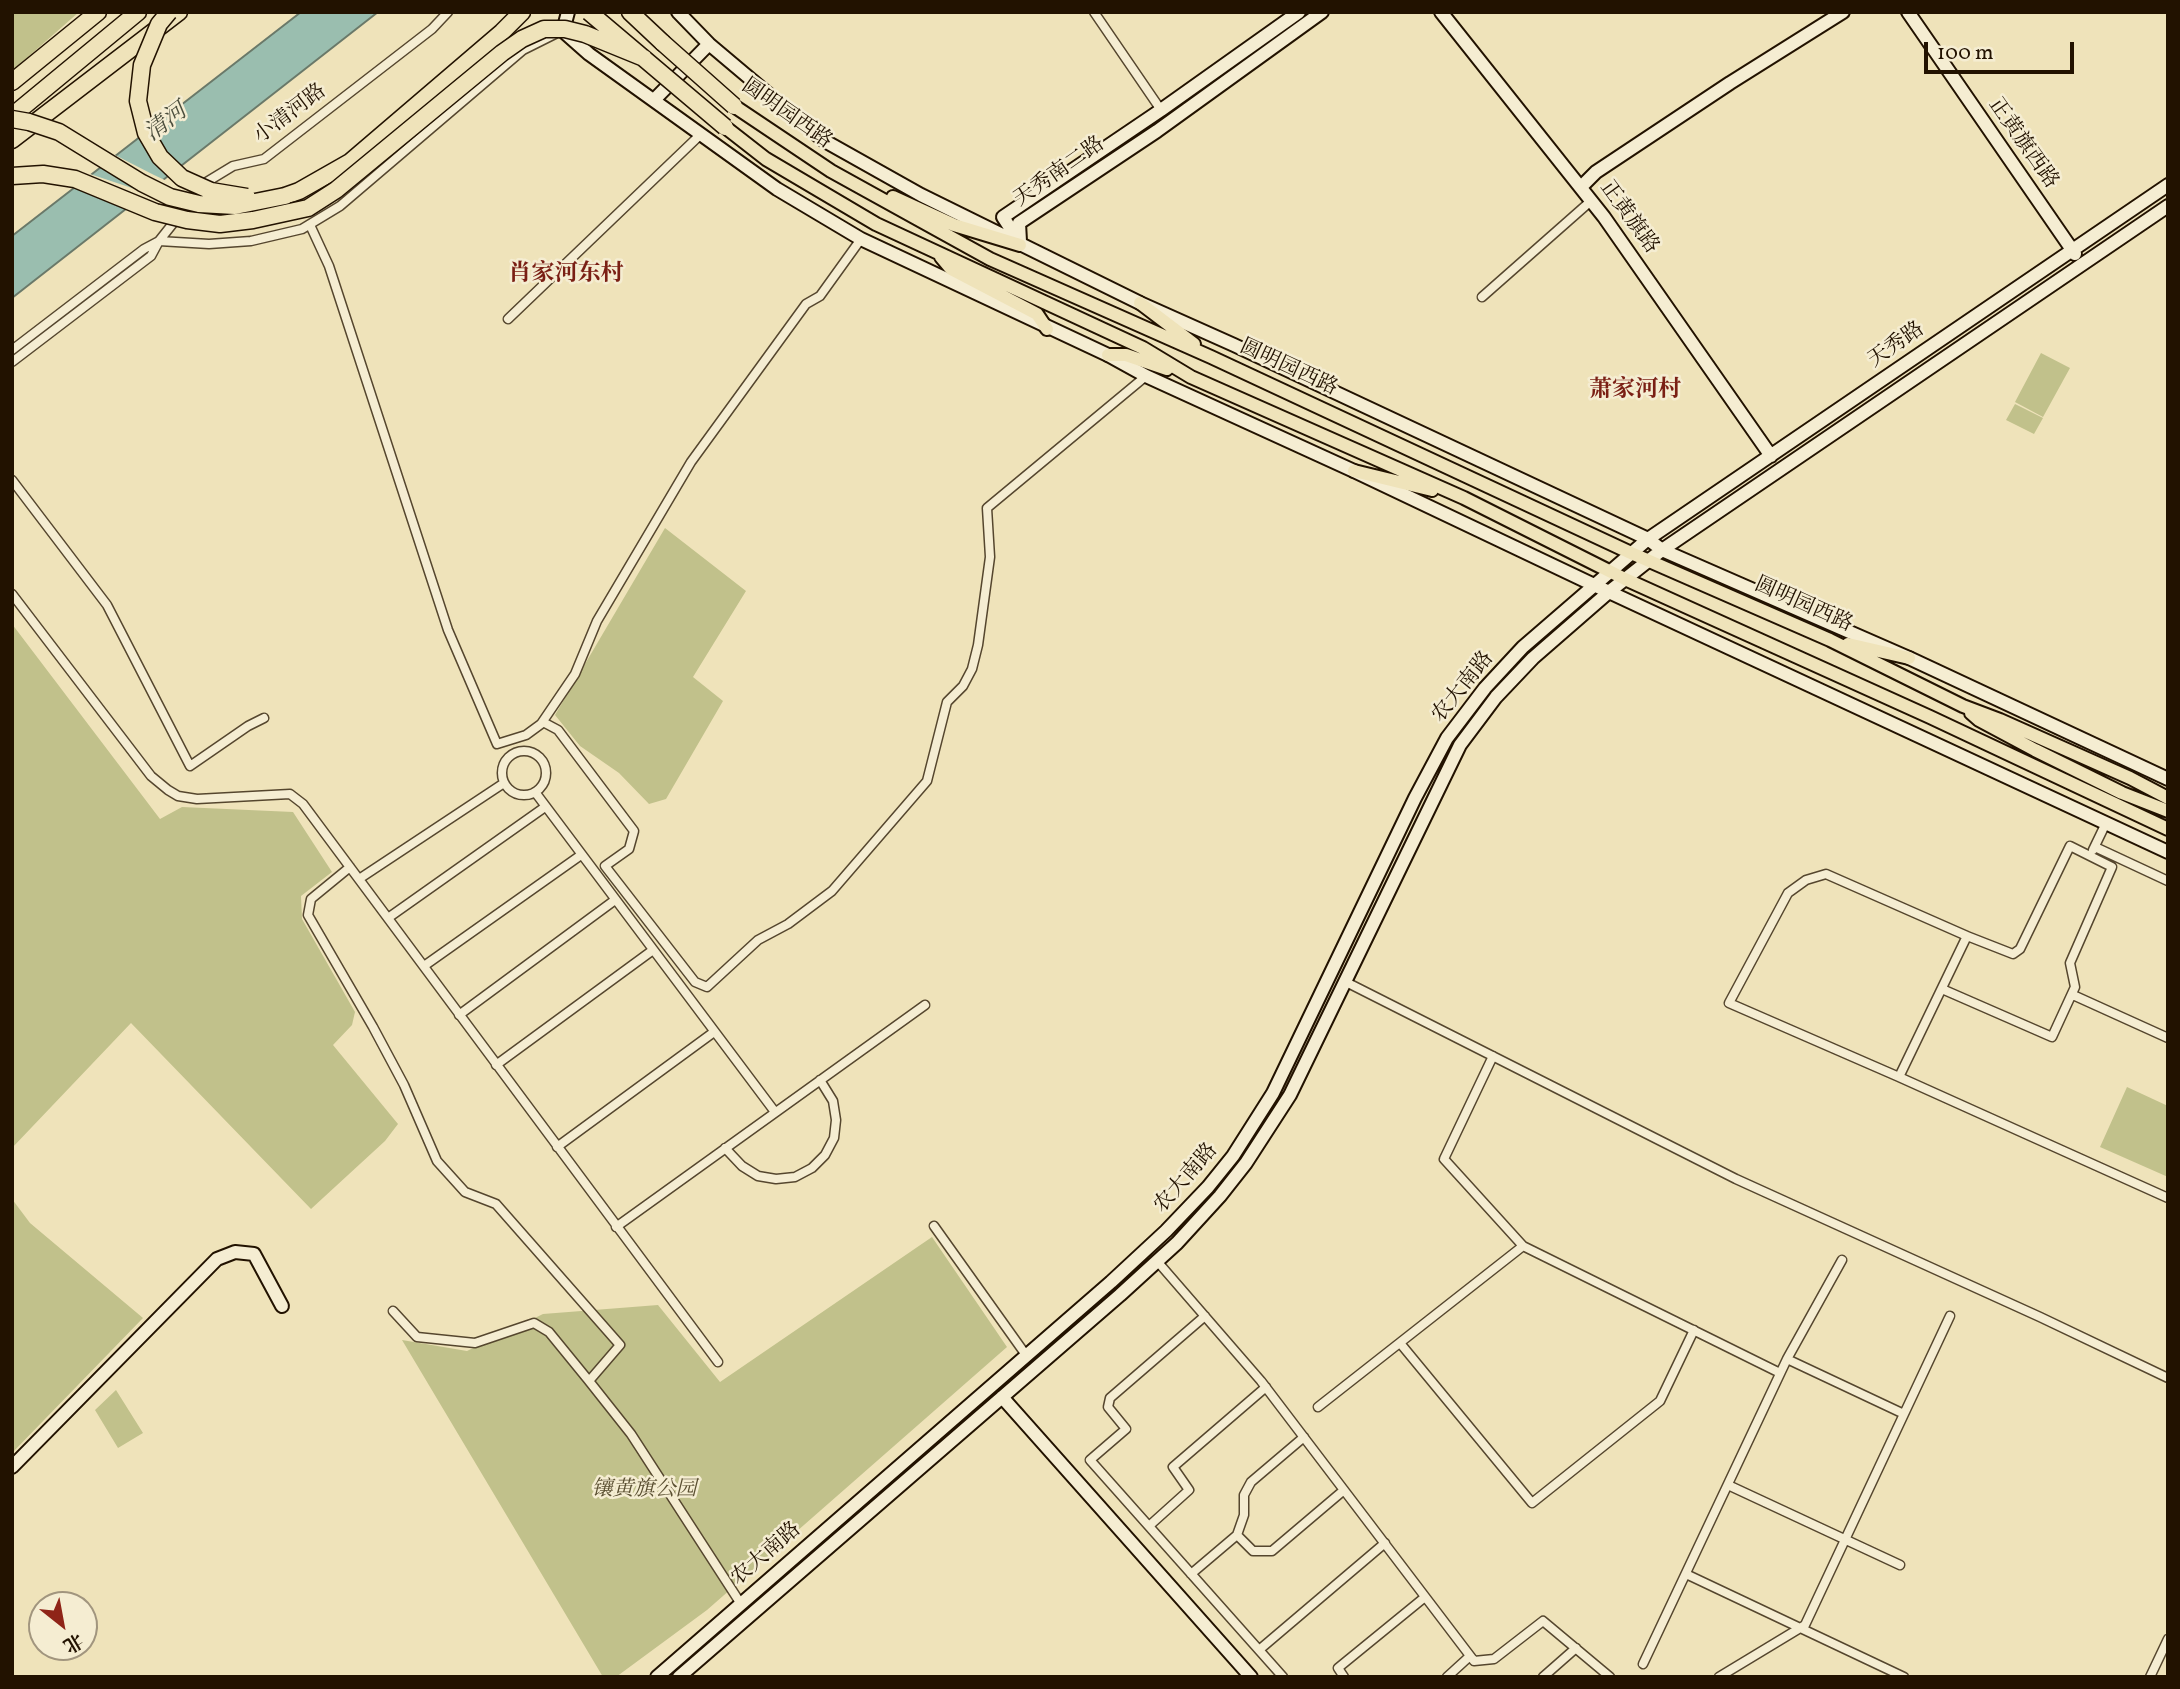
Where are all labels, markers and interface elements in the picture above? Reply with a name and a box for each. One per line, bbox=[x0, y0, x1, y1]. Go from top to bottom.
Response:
scale bar bbox=[1928, 28, 2078, 72]
text: 100 m bbox=[1937, 39, 1994, 68]
street label: 圆明园西路 bbox=[736, 75, 836, 155]
street label: 小清河路 bbox=[250, 80, 332, 150]
street label: 正黄旗西路 bbox=[1982, 94, 2062, 194]
water label: 清河 bbox=[140, 99, 194, 149]
street label: 天秀南二路 bbox=[1010, 133, 1110, 213]
street label: 正黄旗路 bbox=[1593, 177, 1663, 259]
district label: 肖家河东村 bbox=[509, 262, 623, 290]
street label: 天秀路 bbox=[1864, 318, 1930, 374]
street label: 圆明园西路 bbox=[1235, 335, 1341, 403]
district label: 萧家河村 bbox=[1589, 378, 1681, 406]
street label: 圆明园西路 bbox=[1750, 573, 1856, 639]
street label: 农大南路 bbox=[1428, 647, 1500, 729]
street label: 农大南路 bbox=[1150, 1139, 1224, 1219]
park label: 镶黄旗公园 bbox=[592, 1478, 696, 1504]
street label: 农大南路 bbox=[727, 1518, 807, 1592]
north arrow bbox=[28, 1591, 98, 1661]
text: 北 bbox=[58, 1626, 88, 1658]

